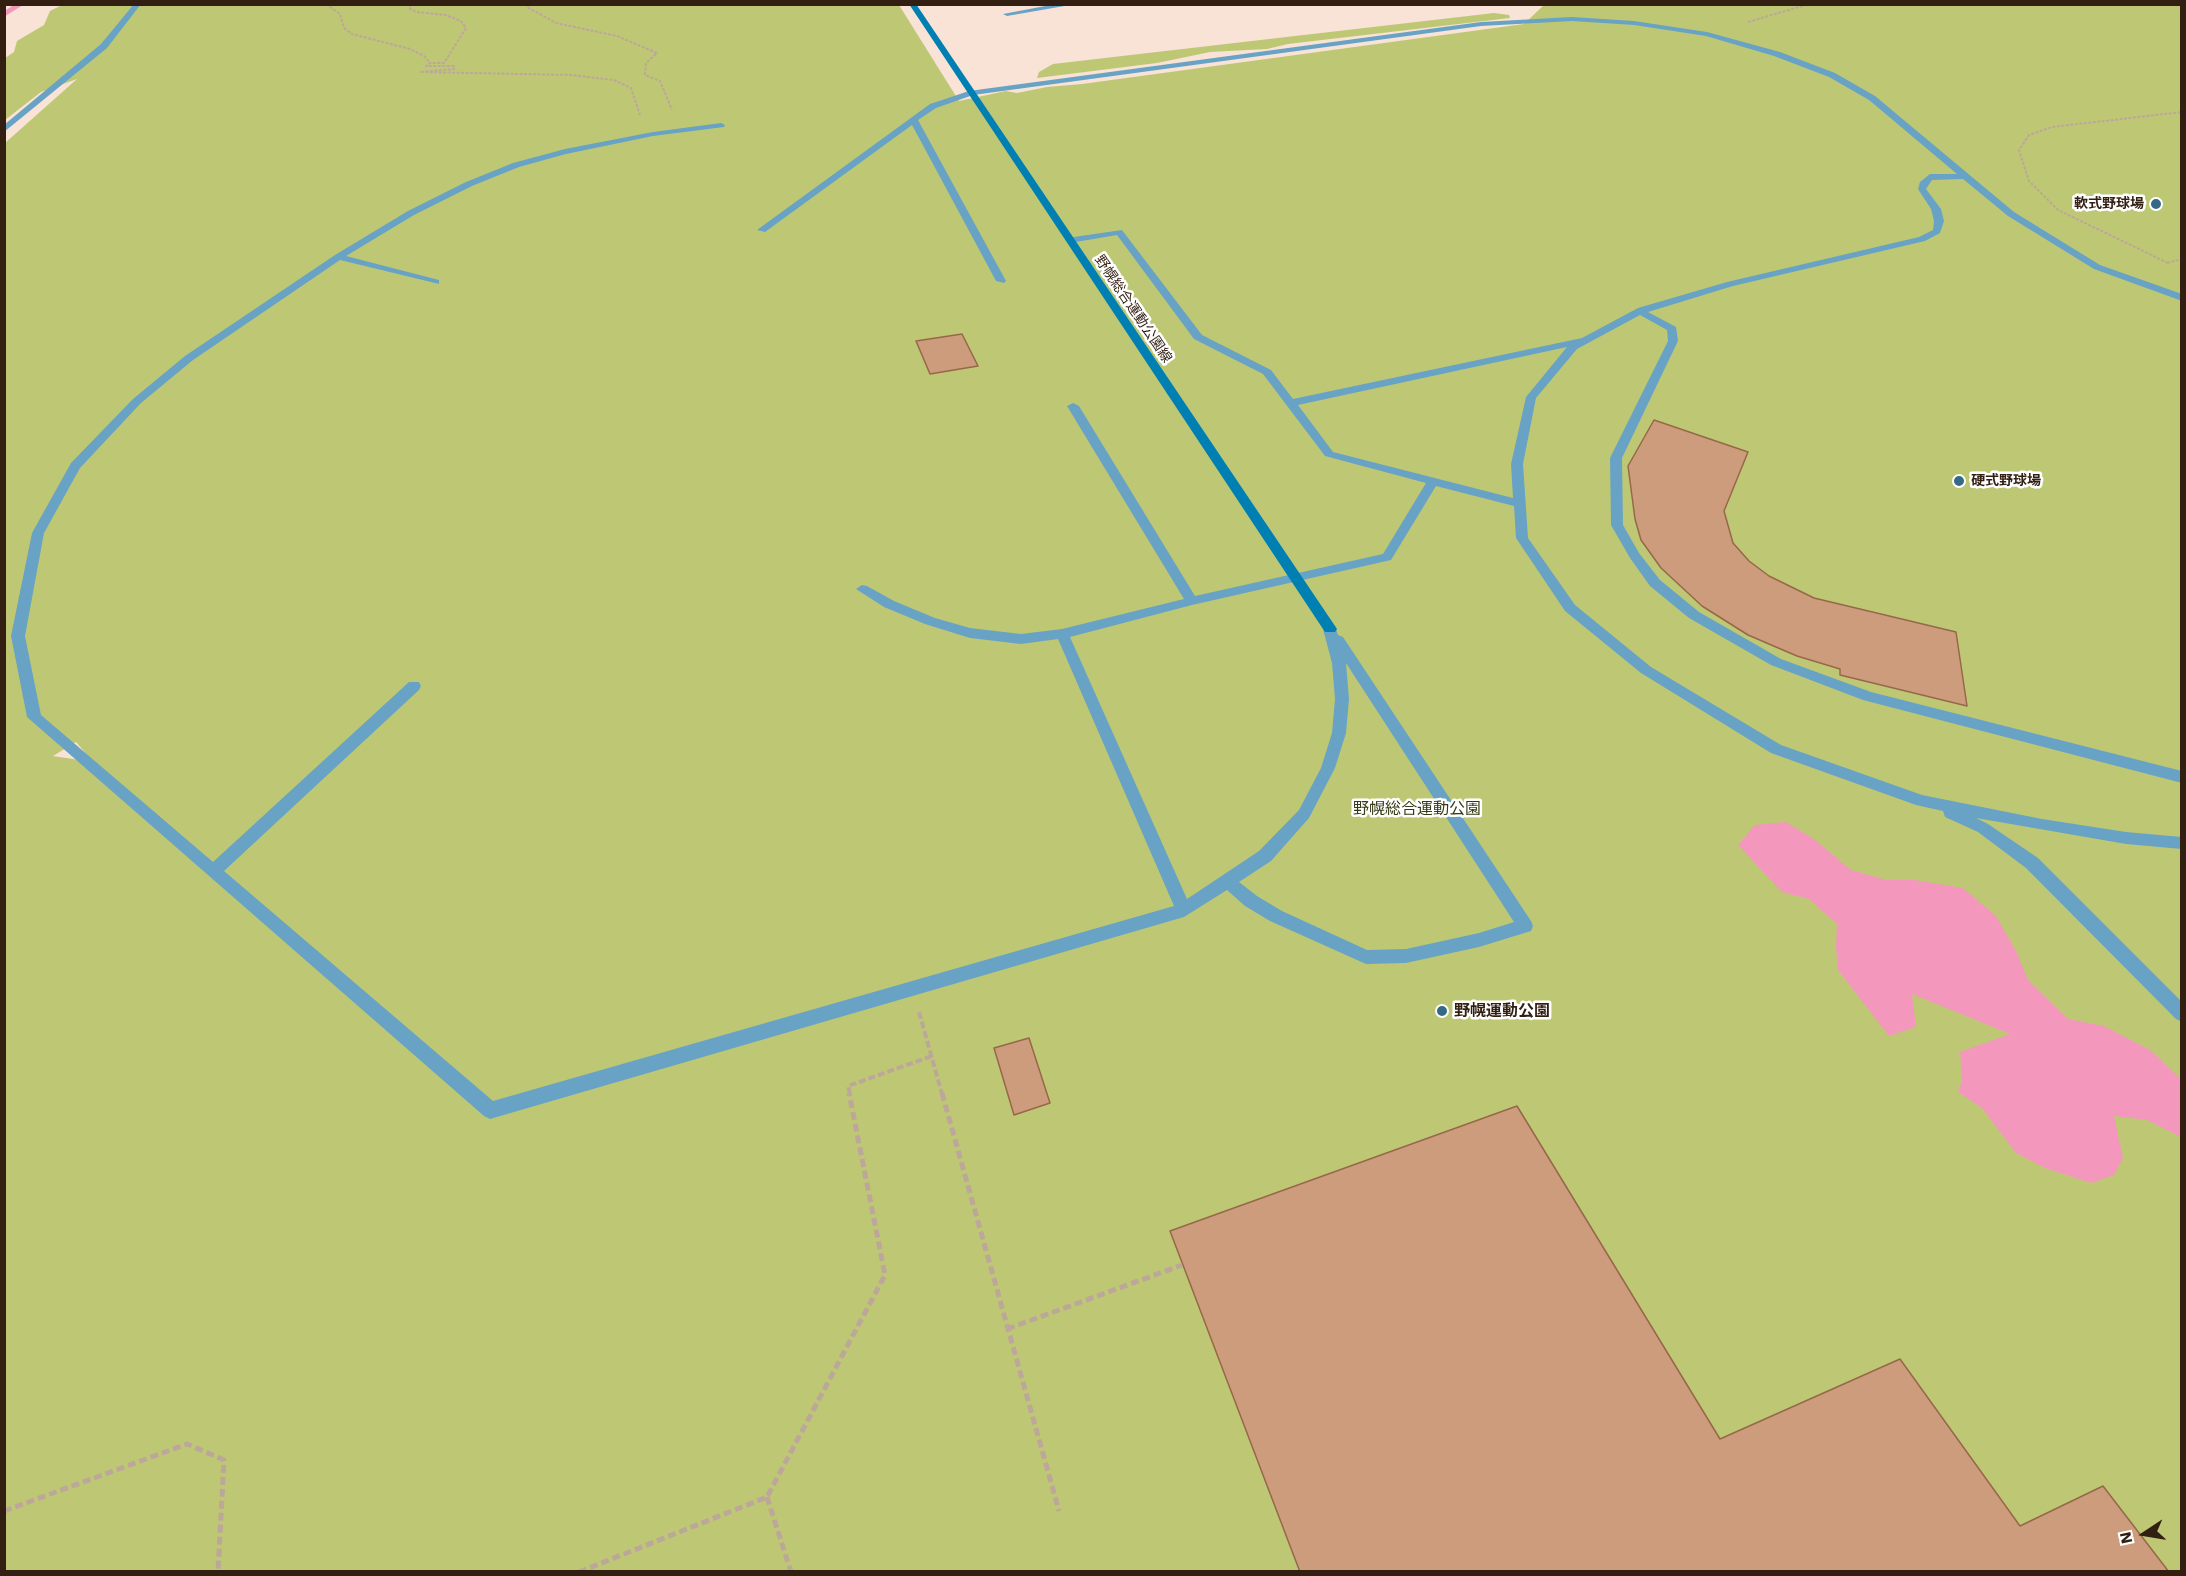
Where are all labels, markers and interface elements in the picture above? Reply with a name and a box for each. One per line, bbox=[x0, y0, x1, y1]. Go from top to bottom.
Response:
place label: 軟式野球場 bbox=[2074, 196, 2144, 212]
marker: 軟式野球場 bbox=[2149, 197, 2163, 211]
street label: 野幌総合運動公園線 bbox=[1091, 252, 1175, 366]
place label: 硬式野球場 bbox=[1971, 473, 2041, 489]
marker: 硬式野球場 bbox=[1952, 474, 1966, 488]
park label: 野幌総合運動公園 bbox=[1353, 799, 1481, 819]
place label: 野幌運動公園 bbox=[1454, 1001, 1550, 1021]
marker: 野幌運動公園 bbox=[1435, 1004, 1449, 1018]
north arrow bbox=[2114, 1504, 2174, 1564]
text: N bbox=[2115, 1530, 2136, 1546]

